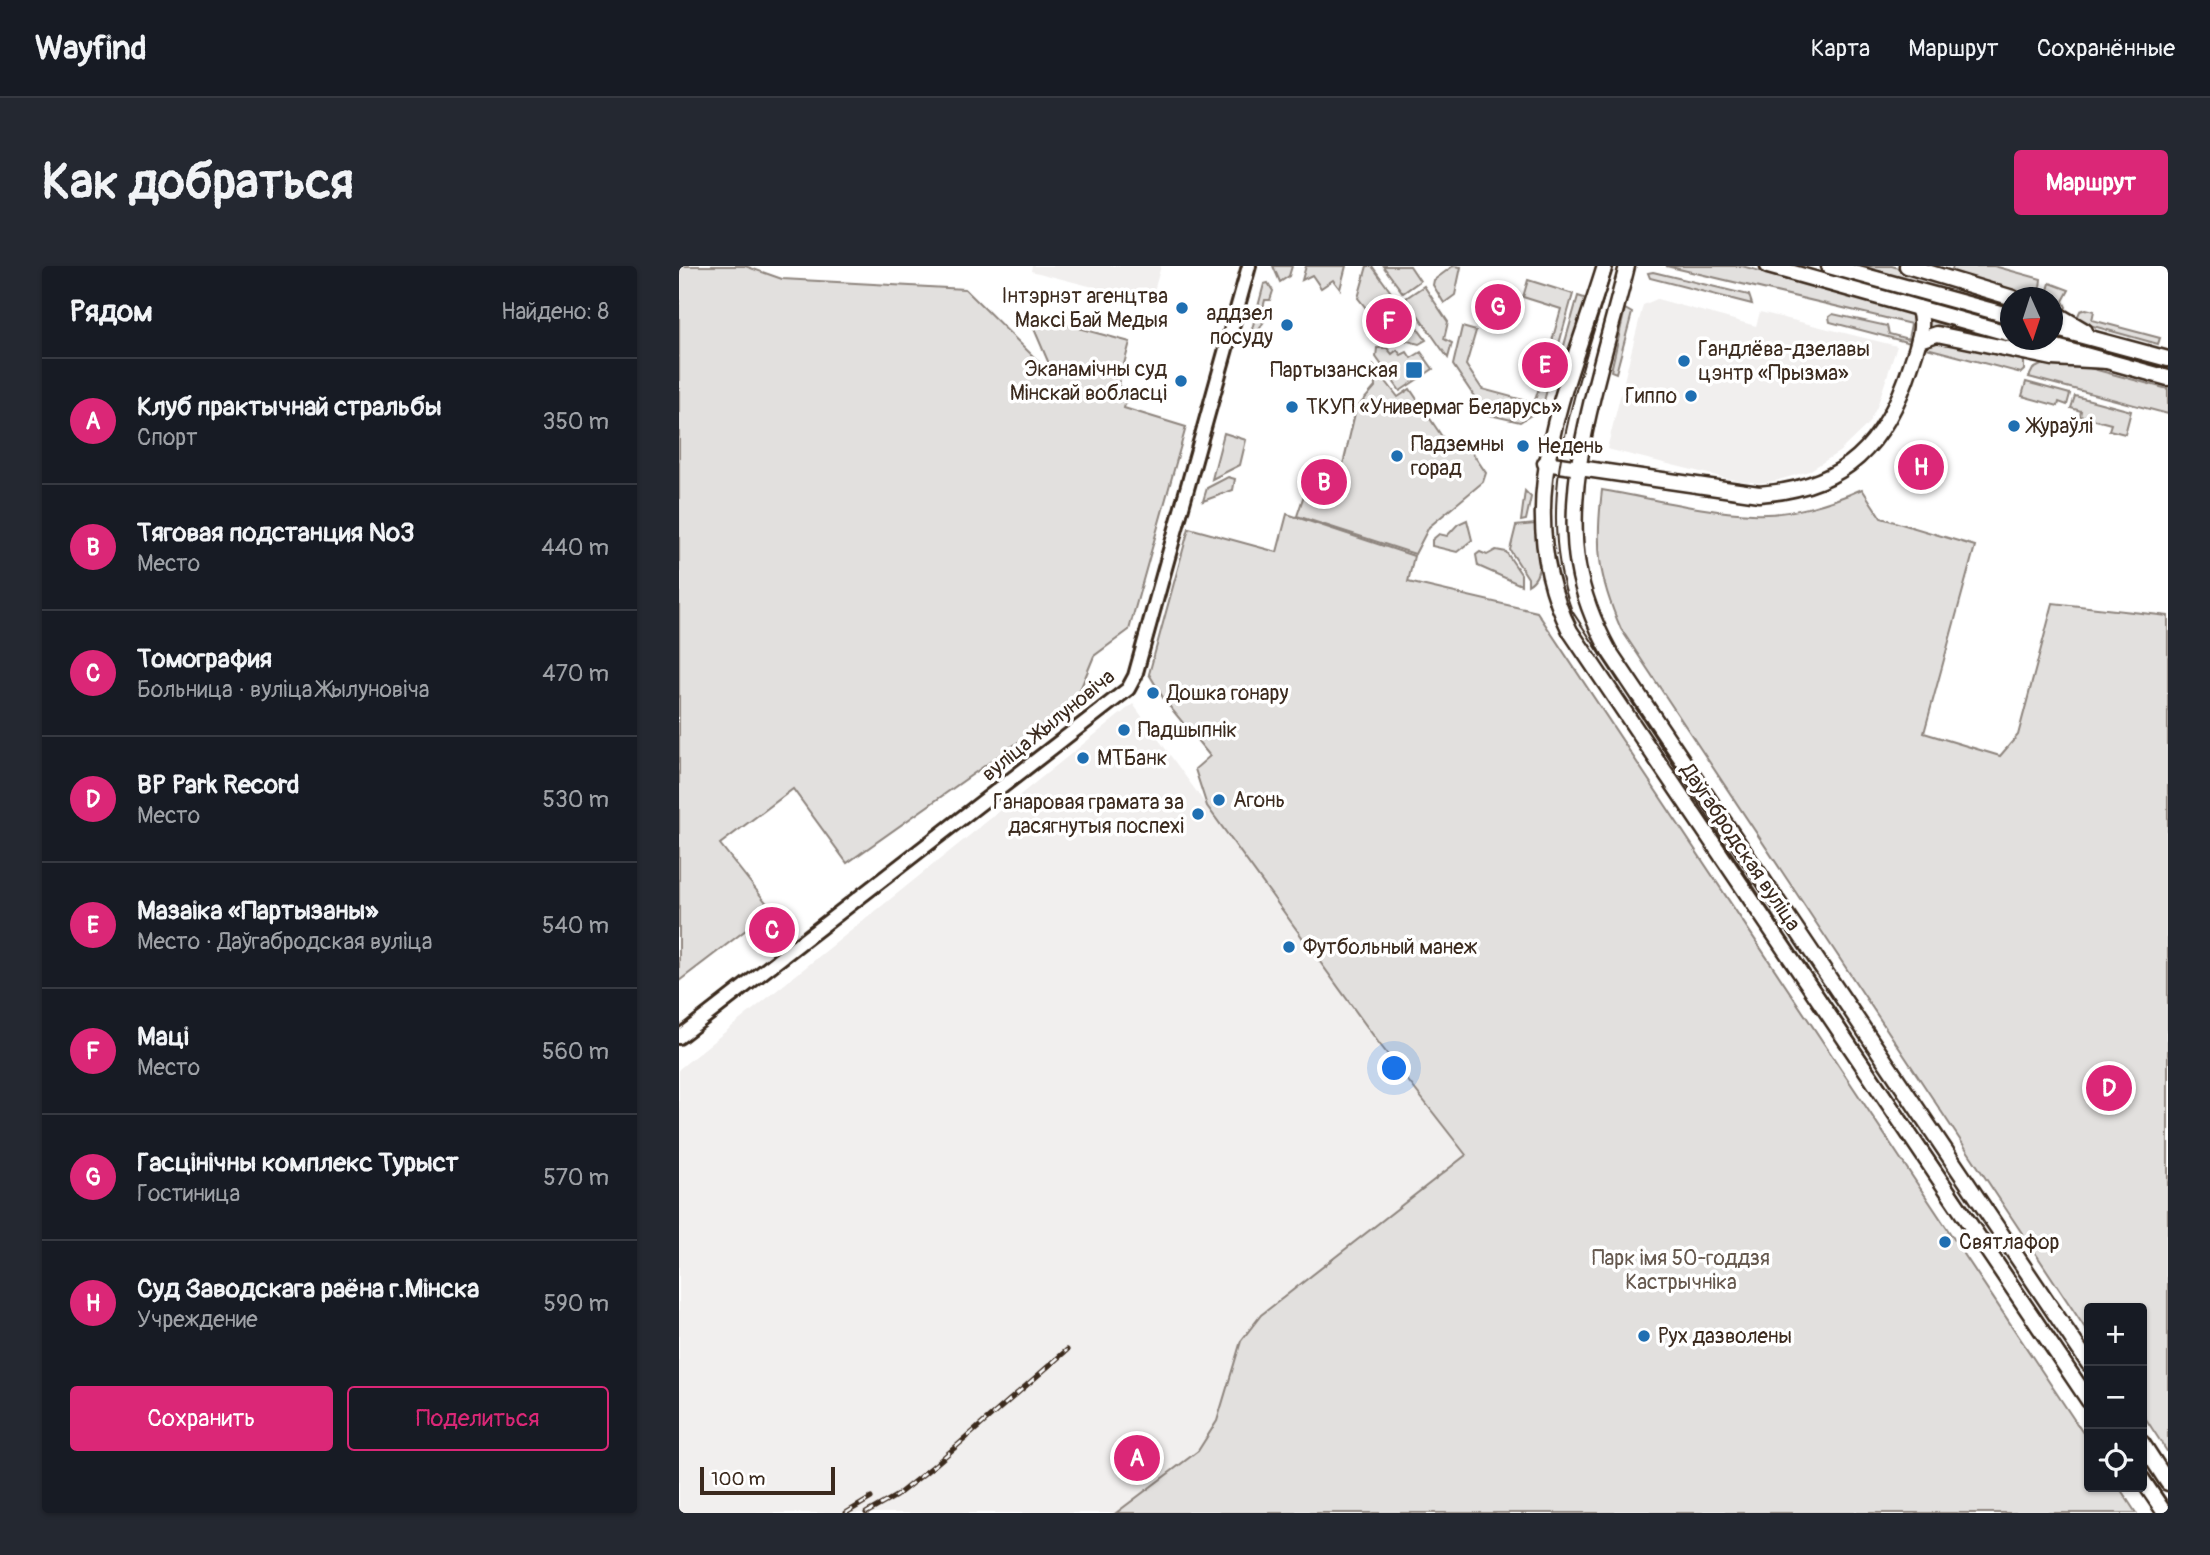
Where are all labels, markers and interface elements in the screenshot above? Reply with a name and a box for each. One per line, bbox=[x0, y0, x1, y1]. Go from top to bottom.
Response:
text: Wayfind bbox=[35, 28, 147, 69]
text: Карта bbox=[1811, 34, 1870, 63]
text: Маршрут bbox=[1908, 34, 1999, 63]
text: Сохранённые bbox=[2037, 34, 2175, 63]
button: Маршрут bbox=[2014, 150, 2168, 215]
text: Как добраться bbox=[42, 152, 354, 213]
pin: G bbox=[1475, 281, 1521, 333]
place label: Інтэрнэт агенцтва Максі Бай Медыя bbox=[1002, 283, 1168, 334]
north arrow bbox=[2000, 287, 2063, 350]
text: Рядом bbox=[70, 293, 153, 330]
pin: F bbox=[1366, 295, 1412, 347]
text: Найдено: 8 bbox=[501, 297, 609, 326]
marker: Інтэрнэт агенцтва Максі Бай Медыя bbox=[1174, 300, 1190, 316]
place label: аддзел посуду bbox=[1207, 300, 1273, 351]
marker: аддзел посуду bbox=[1279, 317, 1295, 333]
place label: Гандлёва-дзелавы цэнтр «Прызма» bbox=[1698, 336, 1870, 387]
pin: E bbox=[1522, 339, 1568, 391]
marker: Гандлёва-дзелавы цэнтр «Прызма» bbox=[1676, 353, 1692, 369]
place label: Эканамічны суд Мінскай вобласці bbox=[1010, 356, 1167, 407]
place label: Партызанская bbox=[1270, 357, 1398, 384]
marker: Партызанская bbox=[1404, 360, 1424, 380]
marker: Эканамічны суд Мінскай вобласці bbox=[1173, 373, 1189, 389]
place label: Гиппо bbox=[1625, 383, 1677, 410]
marker: Гиппо bbox=[1683, 388, 1699, 404]
text: Клуб практычнай стральбы bbox=[137, 391, 442, 423]
place label: ТКУП «Универмаг Беларусь» bbox=[1306, 394, 1562, 421]
marker: ТКУП «Универмаг Беларусь» bbox=[1284, 399, 1300, 415]
text: A bbox=[86, 407, 100, 436]
text: 350 m bbox=[543, 407, 609, 436]
place label: Жураўлі bbox=[2025, 413, 2093, 440]
marker: Жураўлі bbox=[2006, 418, 2022, 434]
text: Спорт bbox=[137, 423, 198, 452]
place label: Падземны горад bbox=[1411, 431, 1504, 482]
place label: Недень bbox=[1537, 433, 1604, 460]
marker: Недень bbox=[1515, 438, 1531, 454]
pin: H bbox=[1898, 441, 1944, 493]
marker: Падземны горад bbox=[1389, 448, 1405, 464]
pin: B bbox=[1301, 456, 1347, 508]
text: Тяговая подстанция №3 bbox=[137, 517, 415, 549]
text: B bbox=[86, 533, 100, 562]
text: 440 m bbox=[541, 533, 609, 562]
text: Место bbox=[137, 549, 200, 578]
text: Томография bbox=[137, 643, 272, 675]
text: C bbox=[86, 659, 100, 688]
text: 470 m bbox=[542, 659, 609, 688]
street label: вуліца Жылуновіча bbox=[976, 663, 1120, 787]
text: Больница · вуліца Жылуновіча bbox=[137, 675, 430, 704]
place label: Дошка гонару bbox=[1166, 680, 1288, 707]
marker: Дошка гонару bbox=[1145, 685, 1161, 701]
place label: Падшыпнік bbox=[1138, 717, 1237, 744]
marker: Падшыпнік bbox=[1116, 722, 1132, 738]
place label: МТБанк bbox=[1097, 745, 1168, 772]
marker: МТБанк bbox=[1075, 750, 1091, 766]
street label: Даўгабродская вуліца bbox=[1674, 758, 1807, 936]
text: BP Park Record bbox=[137, 769, 299, 801]
text: D bbox=[86, 785, 100, 814]
text: 530 m bbox=[543, 785, 609, 814]
place label: Агонь bbox=[1233, 787, 1285, 814]
place label: Ганаровая грамата за дасягнутыя поспехі bbox=[993, 789, 1184, 840]
marker: Агонь bbox=[1211, 792, 1227, 808]
text: Место bbox=[137, 801, 200, 830]
marker: Ганаровая грамата за дасягнутыя поспехі bbox=[1190, 806, 1206, 822]
text: Мазаіка «Партызаны» bbox=[137, 895, 378, 927]
pin: C bbox=[749, 904, 795, 956]
text: E bbox=[87, 911, 99, 940]
text: 540 m bbox=[542, 911, 609, 940]
text: Место · Даўгабродская вуліца bbox=[137, 927, 432, 956]
place label: Футбольный манеж bbox=[1303, 934, 1478, 961]
marker: Футбольный манеж bbox=[1281, 939, 1297, 955]
text: Маці bbox=[137, 1021, 189, 1053]
text: F bbox=[86, 1037, 100, 1066]
text: 560 m bbox=[542, 1037, 609, 1066]
your location bbox=[1377, 1051, 1411, 1085]
text: Место bbox=[137, 1053, 200, 1082]
pin: D bbox=[2086, 1062, 2132, 1114]
text: Гасцінічны комплекс Турыст bbox=[137, 1147, 459, 1179]
text: G bbox=[85, 1163, 101, 1192]
text: 570 m bbox=[543, 1163, 609, 1192]
text: Гостиница bbox=[137, 1179, 240, 1208]
place label: Святлафор bbox=[1959, 1229, 2060, 1256]
marker: Святлафор bbox=[1937, 1234, 1953, 1250]
park label: Парк імя 50-годдзя Кастрычніка bbox=[1592, 1245, 1770, 1296]
text: Суд Заводскага раёна г.Мінска bbox=[137, 1273, 479, 1305]
text: H bbox=[86, 1289, 100, 1318]
text: 590 m bbox=[544, 1289, 609, 1318]
map controls bbox=[2084, 1303, 2147, 1492]
button: + bbox=[2084, 1303, 2147, 1366]
text: Учреждение bbox=[137, 1305, 258, 1334]
place label: Рух дазволены bbox=[1658, 1323, 1792, 1350]
marker: Рух дазволены bbox=[1636, 1328, 1652, 1344]
button: − bbox=[2084, 1366, 2147, 1429]
button: Сохранить bbox=[70, 1386, 333, 1451]
button: Поделиться bbox=[347, 1386, 609, 1451]
button: locate bbox=[2084, 1429, 2147, 1492]
pin: A bbox=[1114, 1432, 1160, 1484]
scale bar bbox=[700, 1464, 835, 1496]
text: 100 m bbox=[711, 1467, 765, 1491]

